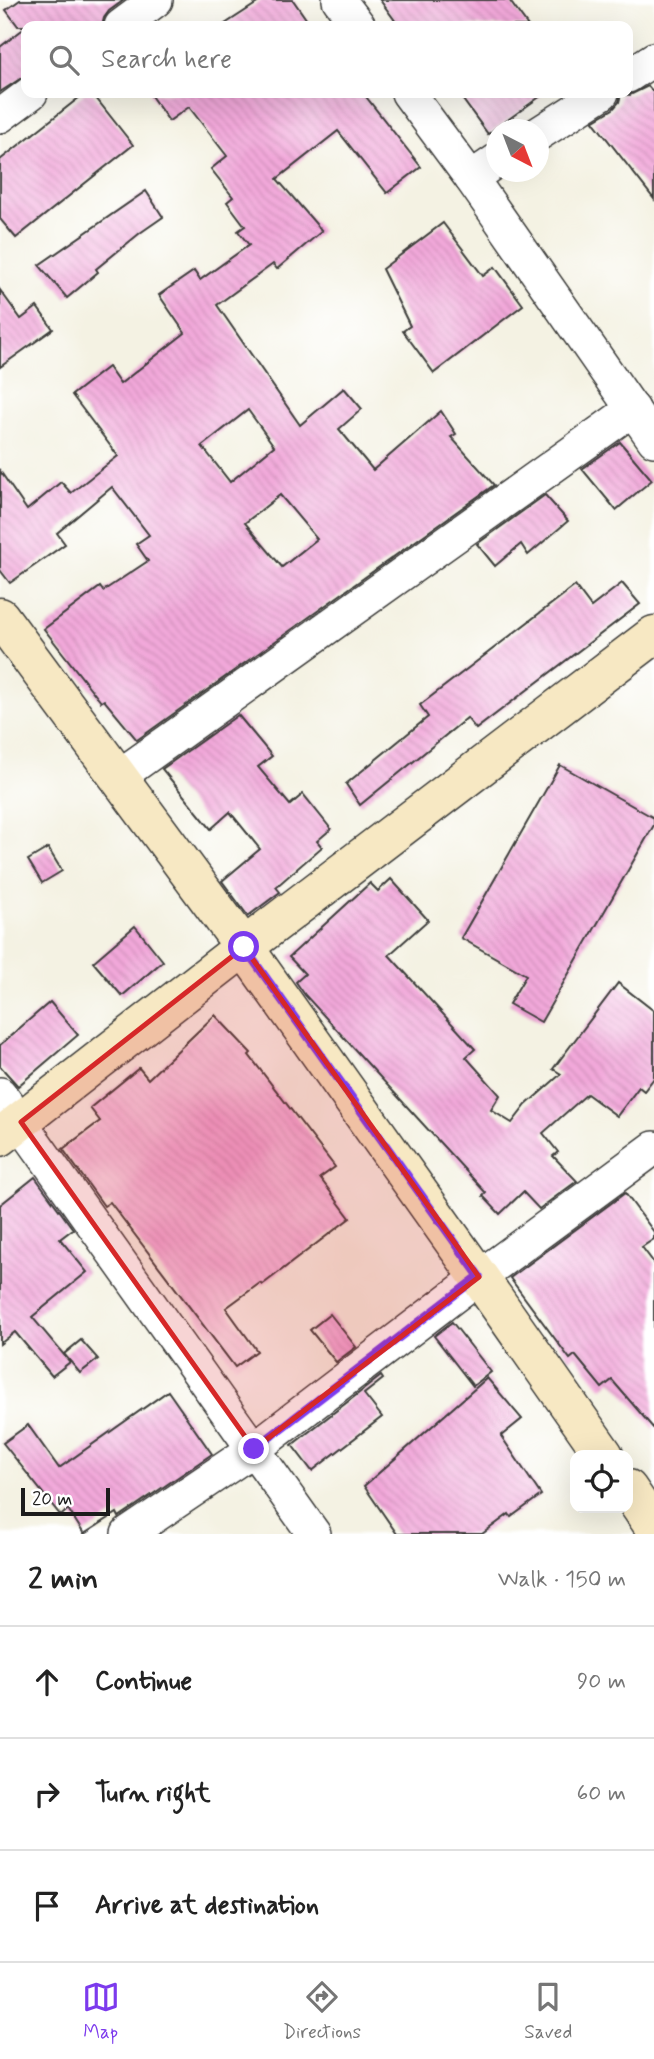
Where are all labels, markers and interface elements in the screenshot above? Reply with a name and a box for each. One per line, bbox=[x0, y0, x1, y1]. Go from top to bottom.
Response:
search box bbox=[21, 21, 633, 98]
icon: search bbox=[45, 41, 83, 79]
text: Search here bbox=[101, 43, 232, 77]
north arrow bbox=[486, 119, 549, 182]
route start bbox=[228, 931, 259, 962]
route end bbox=[238, 1433, 269, 1464]
map controls bbox=[570, 1450, 633, 1513]
button: locate bbox=[570, 1450, 633, 1513]
scale bar bbox=[21, 1485, 110, 1517]
text: 20 m bbox=[32, 1487, 72, 1512]
text: 2 min bbox=[28, 1560, 98, 1599]
text: Walk · 150 m bbox=[498, 1565, 626, 1595]
icon: ahead bbox=[28, 1663, 66, 1701]
text: Continue bbox=[95, 1665, 192, 1699]
text: 90 m bbox=[577, 1667, 626, 1697]
icon: right bbox=[28, 1775, 66, 1813]
text: Turn right bbox=[95, 1777, 211, 1811]
text: 60 m bbox=[577, 1779, 626, 1809]
icon: arrive bbox=[28, 1887, 66, 1925]
text: Arrive at destination bbox=[95, 1889, 319, 1923]
tab: Map bbox=[82, 1978, 120, 2045]
tab: Directions bbox=[283, 1978, 361, 2045]
tab: Saved bbox=[524, 1978, 572, 2045]

